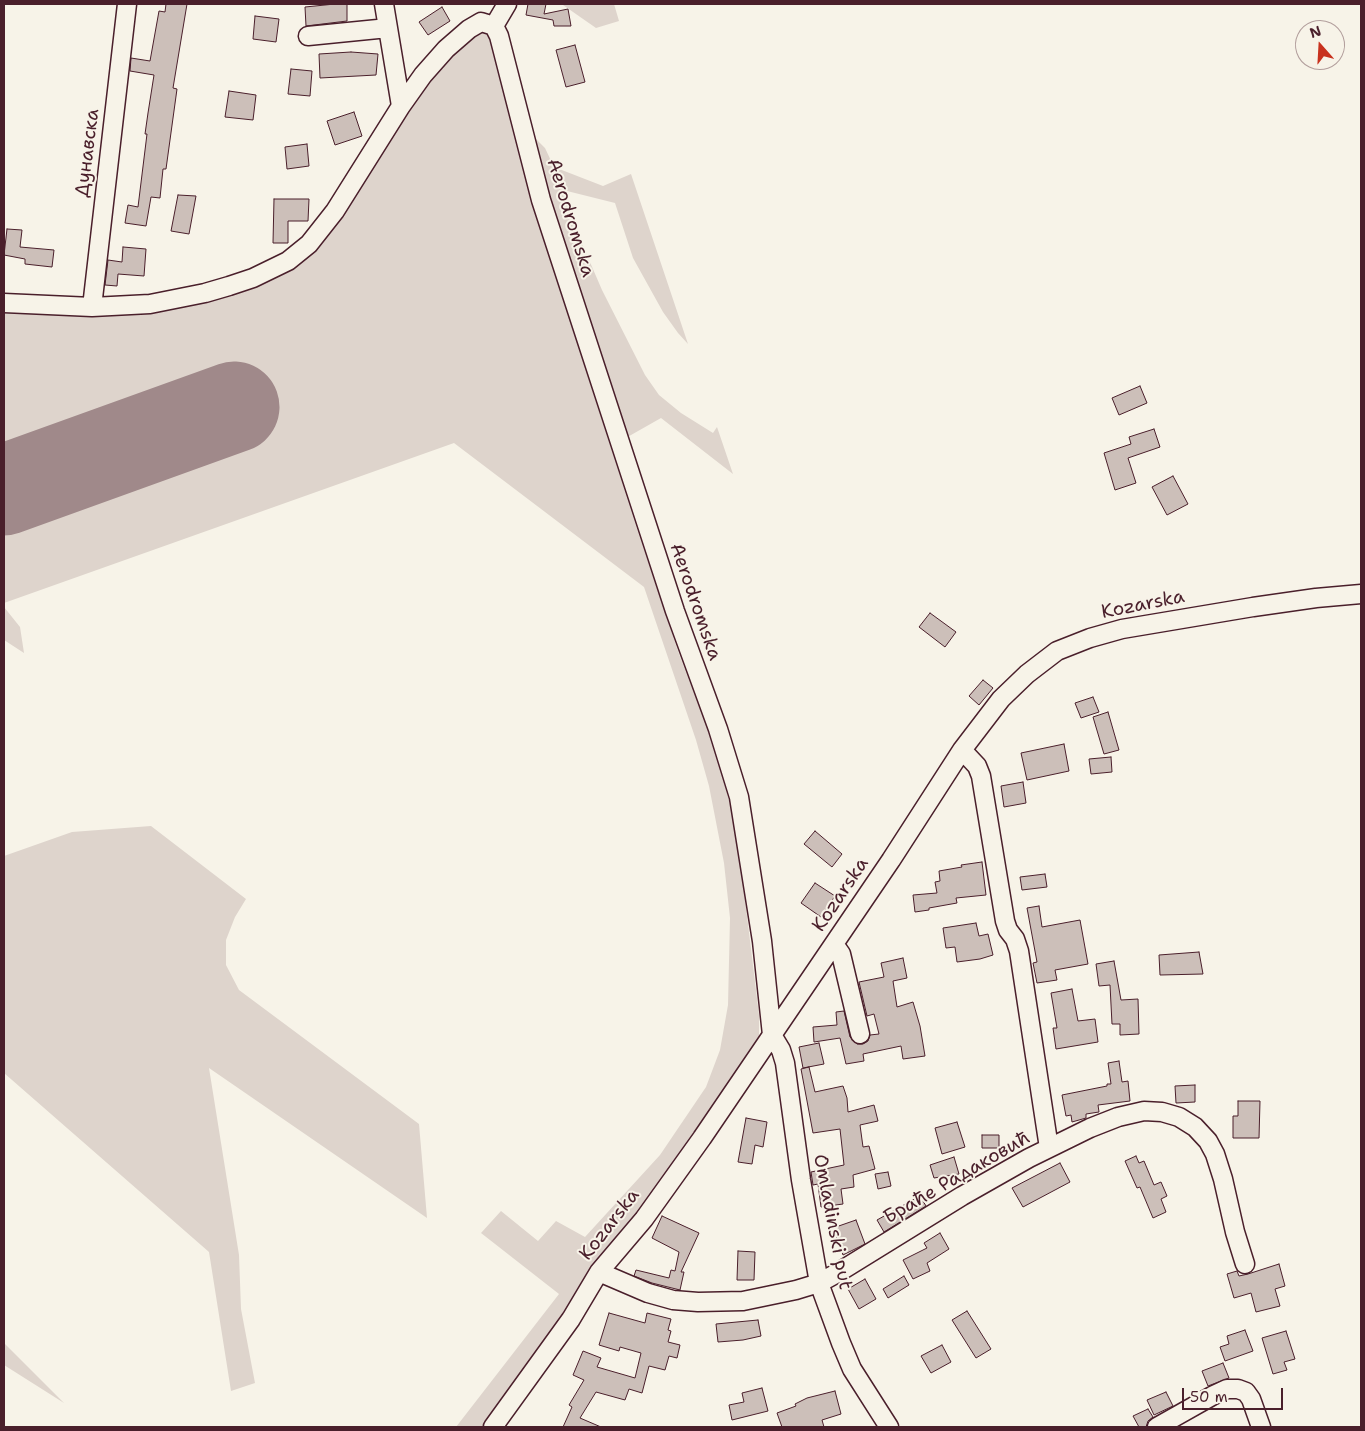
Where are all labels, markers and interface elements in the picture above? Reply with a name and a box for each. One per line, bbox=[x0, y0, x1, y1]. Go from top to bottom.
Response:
north arrow bbox=[1295, 20, 1345, 70]
text: N bbox=[1307, 21, 1324, 42]
street label: Дунавска bbox=[71, 107, 105, 199]
street label: Aerodromska bbox=[541, 156, 599, 280]
street label: Aerodromska bbox=[664, 540, 726, 664]
street label: Kozarska bbox=[1099, 586, 1187, 624]
street label: Kozarska bbox=[808, 854, 874, 936]
street label: Браће Радаковић bbox=[880, 1127, 1034, 1229]
street label: Omladinski put bbox=[808, 1152, 856, 1292]
street label: Kozarska bbox=[575, 1185, 645, 1265]
scale bar bbox=[1185, 1378, 1286, 1410]
text: 50 m bbox=[1190, 1387, 1228, 1407]

